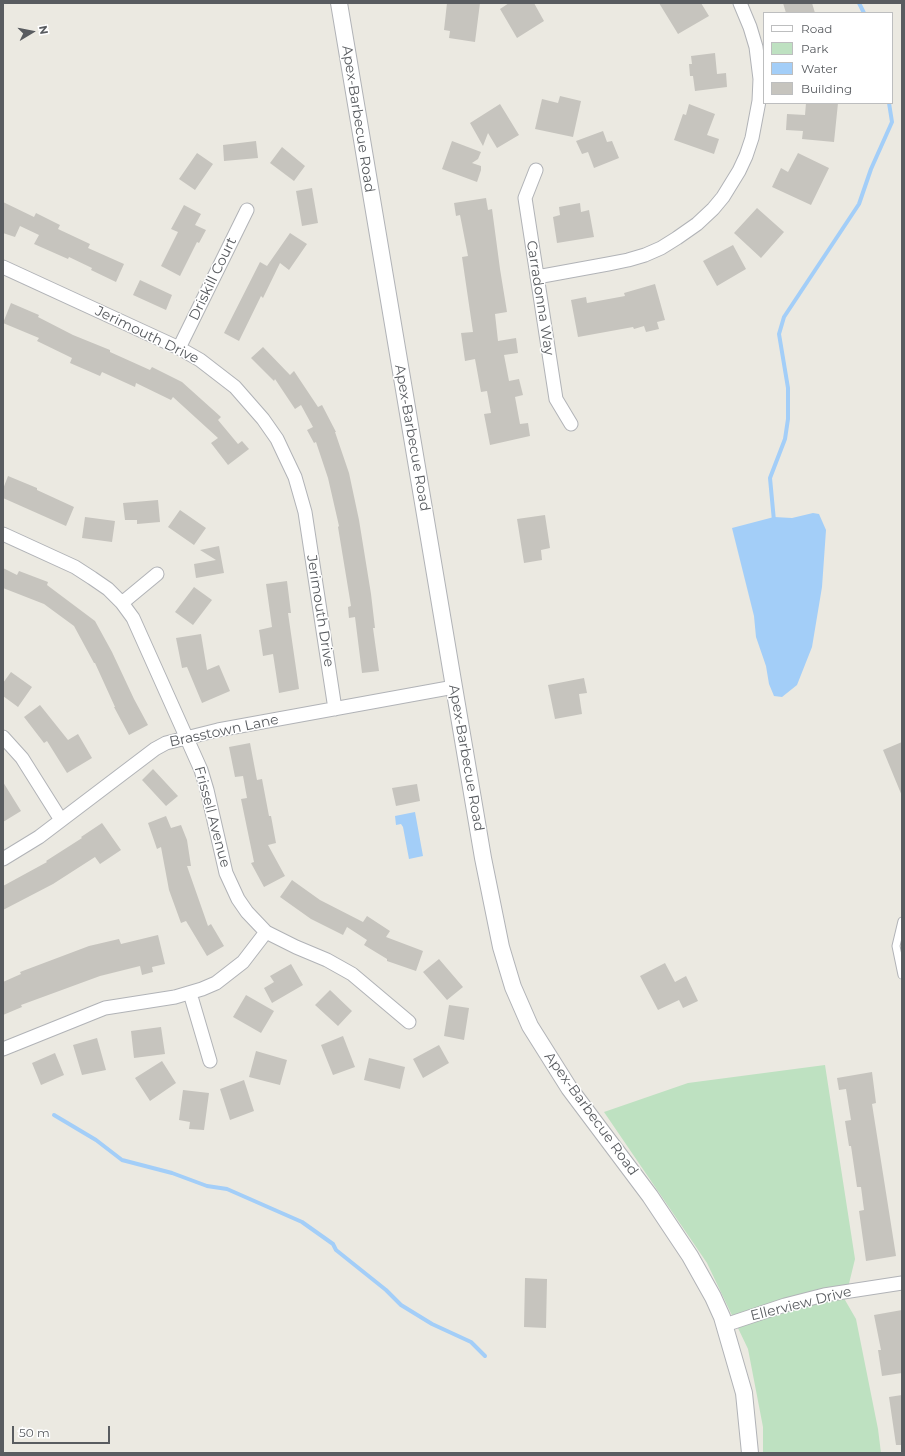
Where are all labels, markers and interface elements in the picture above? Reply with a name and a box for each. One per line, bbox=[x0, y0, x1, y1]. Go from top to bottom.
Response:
north arrow bbox=[12, 12, 52, 52]
legend bbox=[763, 12, 893, 104]
text: Road bbox=[801, 21, 832, 36]
text: N bbox=[36, 24, 51, 36]
text: Park bbox=[801, 41, 828, 56]
street label: Apex-Barbecue Road bbox=[338, 44, 378, 194]
text: Water bbox=[801, 61, 837, 76]
text: Building bbox=[801, 81, 852, 96]
street label: Driskill Court bbox=[186, 235, 240, 323]
street label: Carradonna Way bbox=[523, 239, 557, 357]
street label: Jerimouth Drive bbox=[92, 303, 202, 367]
street label: Apex-Barbecue Road bbox=[391, 363, 433, 513]
street label: Jerimouth Drive bbox=[303, 554, 337, 668]
street label: Apex-Barbecue Road bbox=[445, 683, 487, 833]
street label: Brasstown Lane bbox=[168, 711, 280, 751]
street label: Frissell Avenue bbox=[190, 765, 234, 869]
street label: Apex-Barbecue Road bbox=[541, 1049, 641, 1179]
street label: Ellerview Drive bbox=[749, 1283, 853, 1325]
scale bar bbox=[14, 1418, 112, 1444]
text: 50 m bbox=[19, 1425, 50, 1440]

